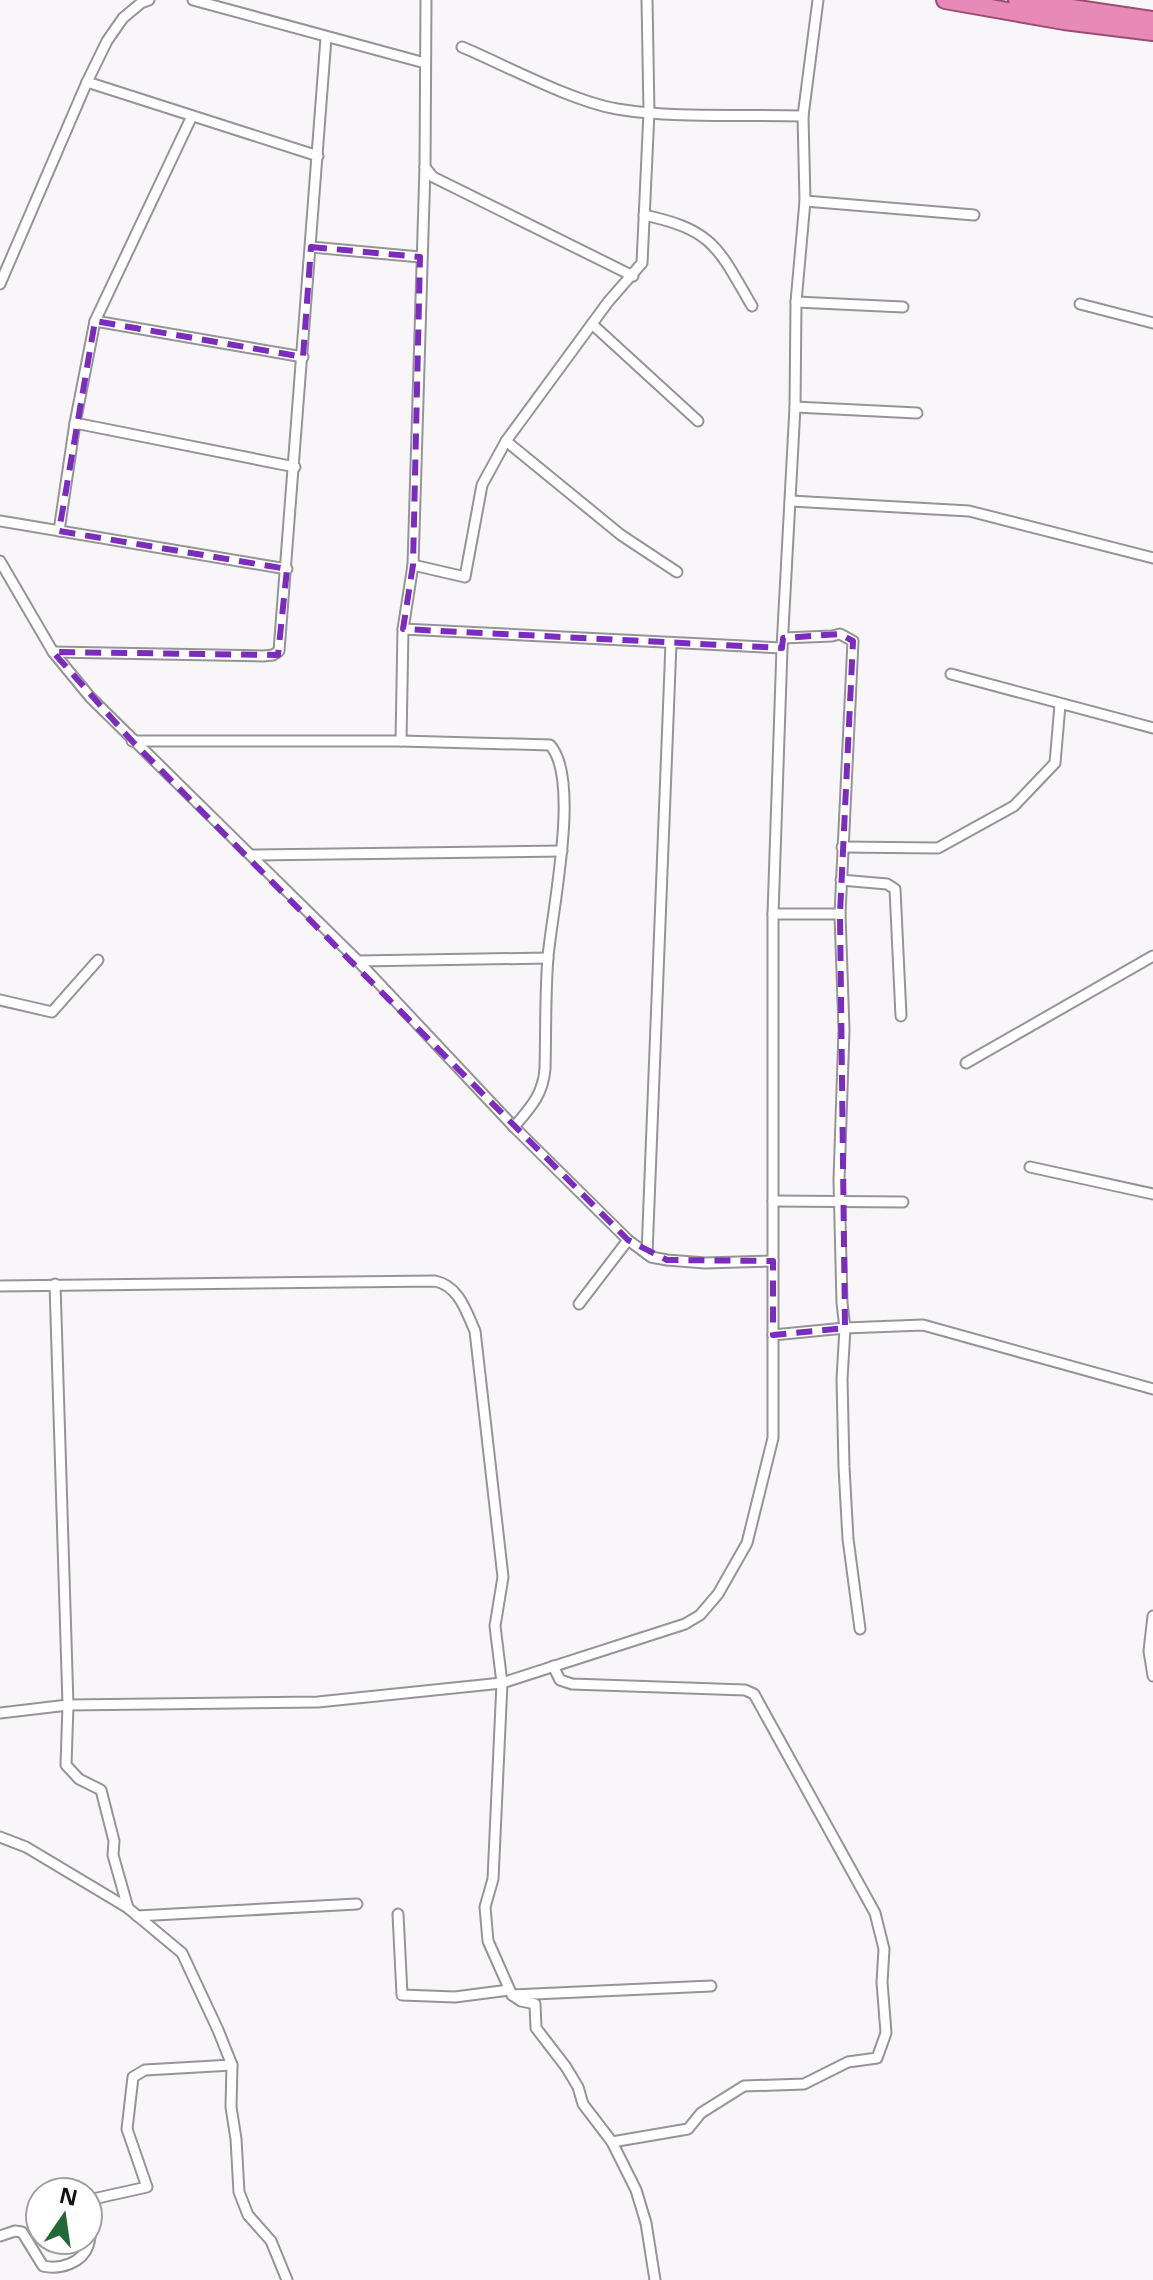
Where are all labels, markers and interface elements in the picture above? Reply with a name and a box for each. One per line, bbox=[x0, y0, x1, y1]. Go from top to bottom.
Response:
north arrow bbox=[24, 2176, 104, 2256]
text: N bbox=[57, 2179, 81, 2212]

